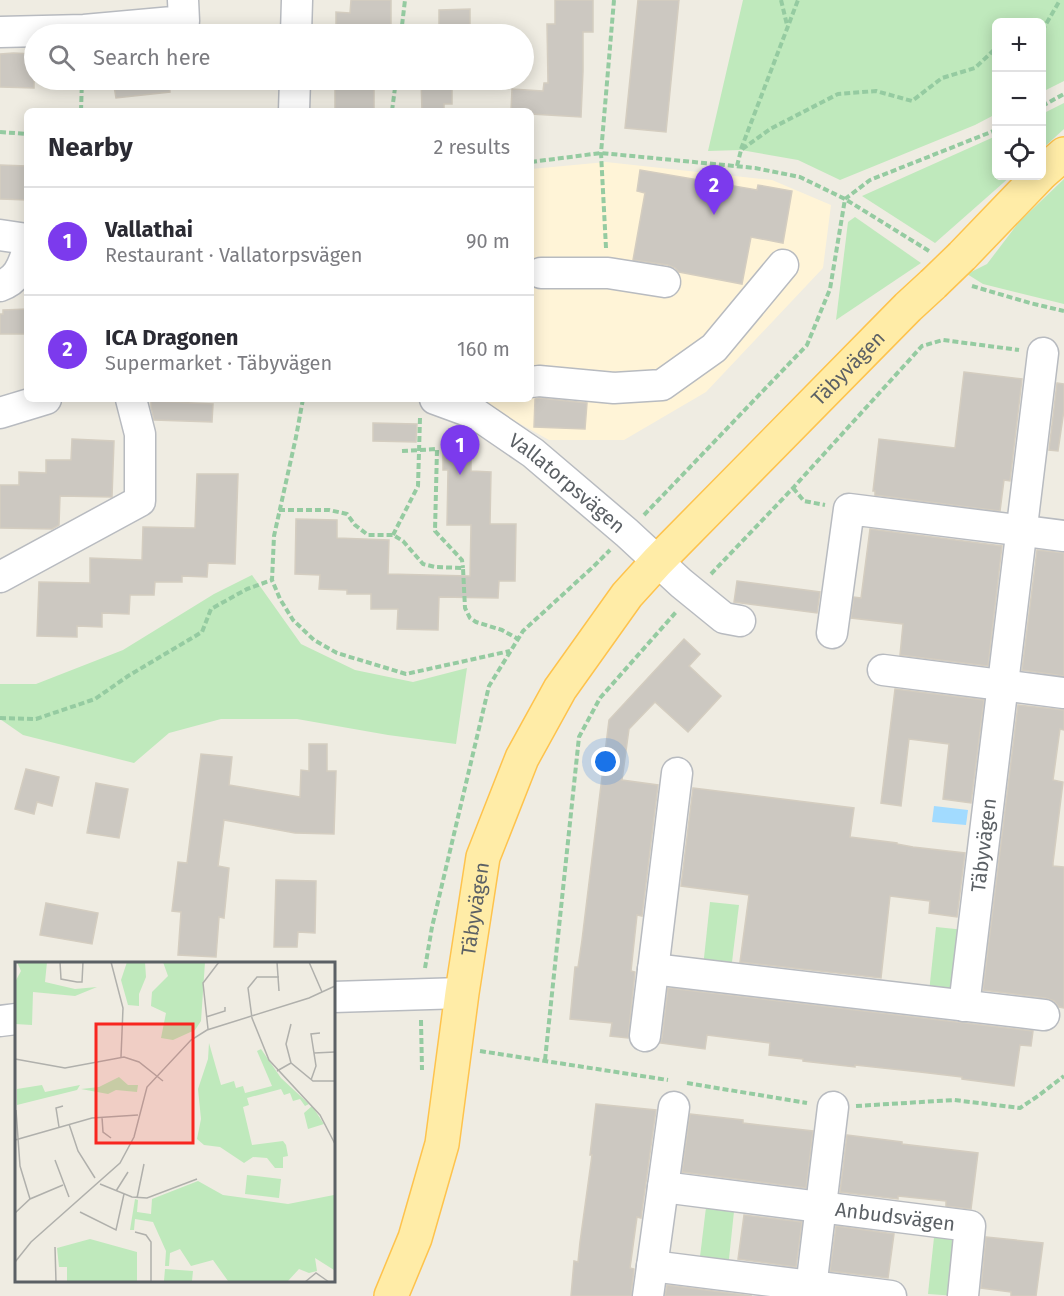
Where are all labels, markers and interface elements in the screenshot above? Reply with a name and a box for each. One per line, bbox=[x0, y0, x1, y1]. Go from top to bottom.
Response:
map controls bbox=[992, 18, 1046, 180]
button: + bbox=[992, 18, 1046, 72]
search box bbox=[24, 24, 534, 90]
icon: search bbox=[45, 41, 78, 74]
text: Search here bbox=[93, 44, 211, 71]
button: − bbox=[992, 72, 1046, 126]
button: locate bbox=[992, 126, 1046, 180]
text: Nearby bbox=[48, 132, 133, 163]
text: 2 results bbox=[433, 135, 510, 159]
pin: 2 bbox=[694, 166, 734, 215]
text: Vallathai bbox=[105, 216, 193, 243]
text: 1 bbox=[63, 229, 72, 253]
text: 90 m bbox=[466, 229, 510, 253]
text: Restaurant · Vallatorpsvägen bbox=[105, 243, 362, 267]
text: ICA Dragonen bbox=[105, 324, 239, 351]
street label: Täbyvägen bbox=[806, 326, 890, 410]
text: 2 bbox=[62, 337, 73, 361]
text: 160 m bbox=[457, 337, 510, 361]
text: Supermarket · Täbyvägen bbox=[105, 351, 332, 375]
pin: 1 bbox=[440, 426, 480, 475]
street label: Vallatorpsvägen bbox=[504, 428, 630, 538]
your location bbox=[591, 747, 620, 776]
street label: Täbyvägen bbox=[966, 797, 1001, 894]
street label: Täbyvägen bbox=[456, 860, 494, 958]
inset map bbox=[15, 962, 334, 1281]
street label: Anbudsvägen bbox=[834, 1197, 956, 1236]

